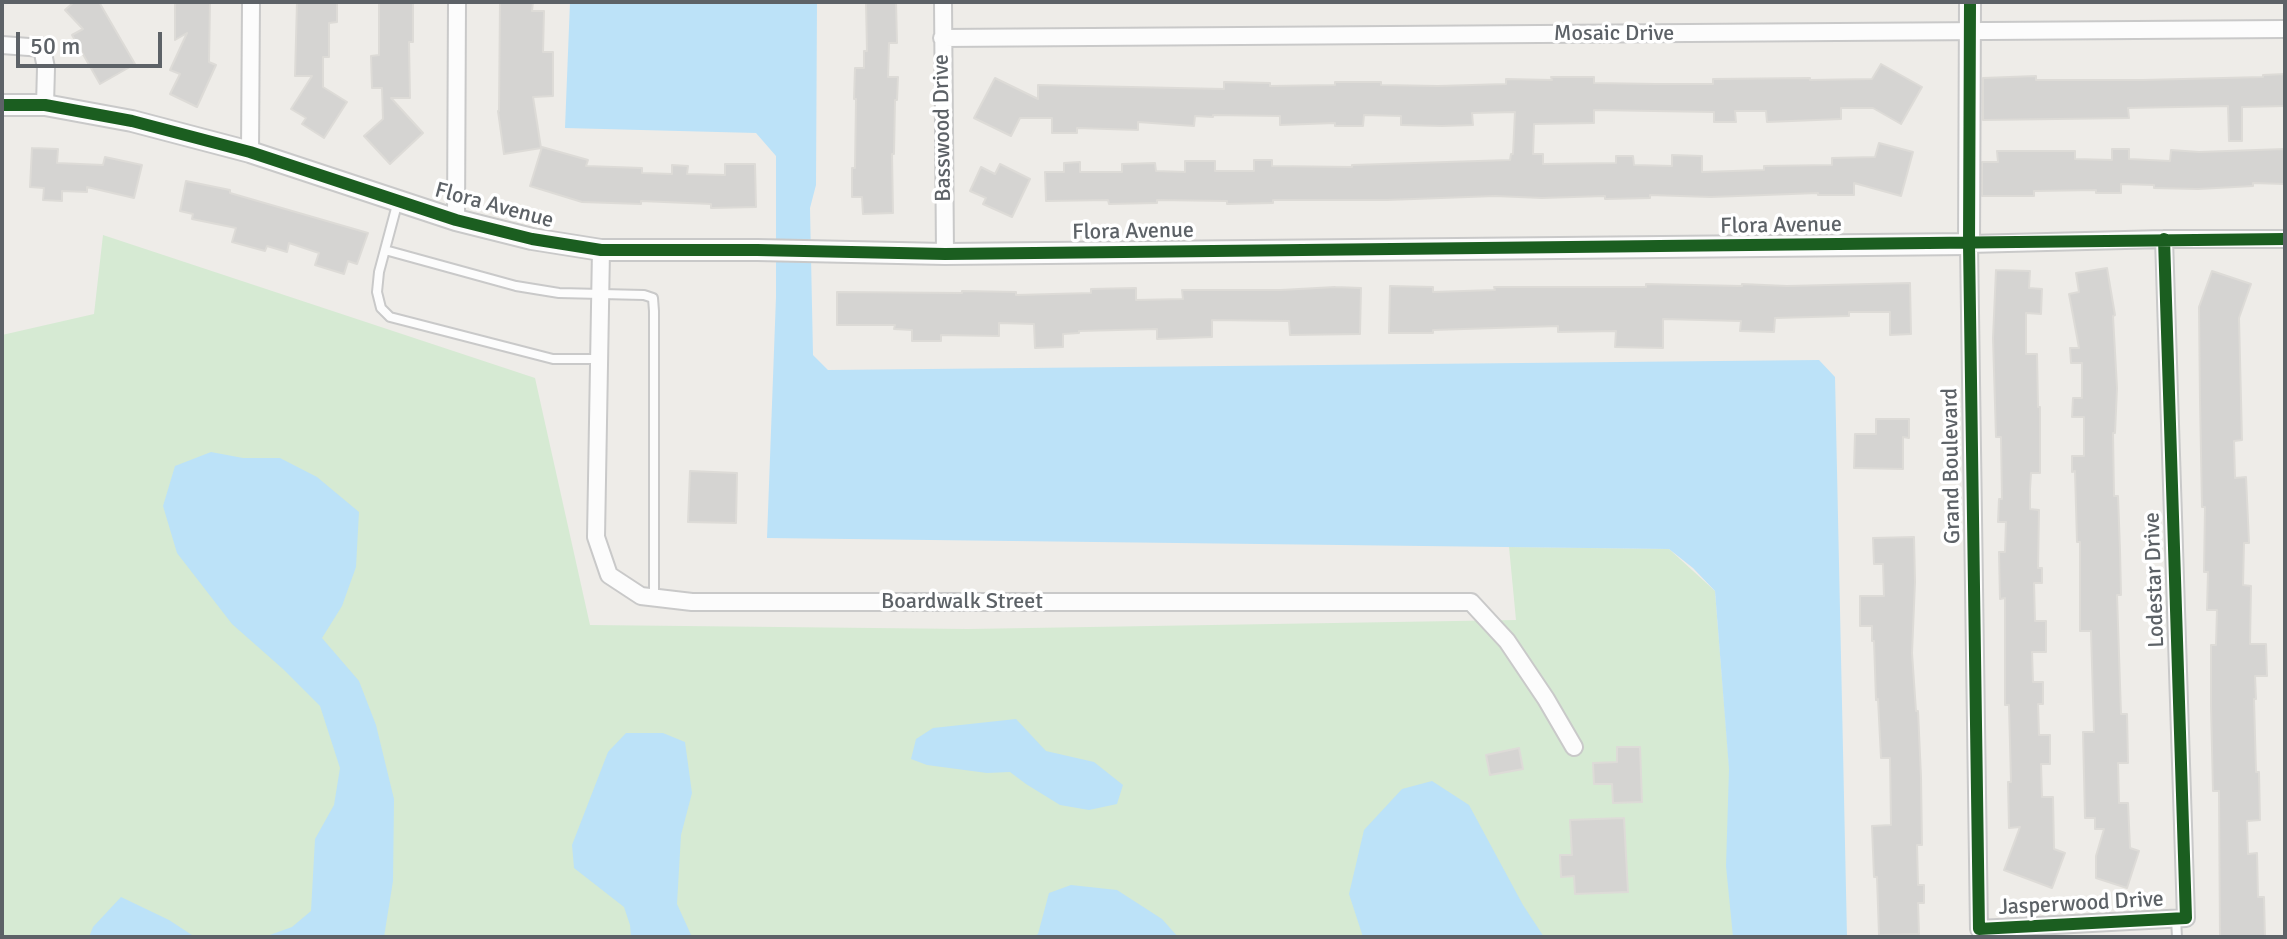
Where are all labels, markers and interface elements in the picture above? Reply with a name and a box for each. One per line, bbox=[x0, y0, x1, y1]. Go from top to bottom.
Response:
scale bar bbox=[20, 16, 166, 66]
street label: Mosaic Drive bbox=[1554, 21, 1674, 47]
text: 50 m bbox=[30, 31, 80, 61]
street label: Basswood Drive bbox=[929, 54, 957, 202]
street label: Flora Avenue bbox=[432, 177, 556, 235]
street label: Flora Avenue bbox=[1720, 212, 1842, 240]
street label: Flora Avenue bbox=[1072, 218, 1194, 246]
street label: Grand Boulevard bbox=[1937, 388, 1967, 544]
street label: Lodestar Drive bbox=[2139, 512, 2171, 648]
street label: Boardwalk Street bbox=[881, 589, 1043, 615]
street label: Jasperwood Drive bbox=[1998, 886, 2164, 922]

